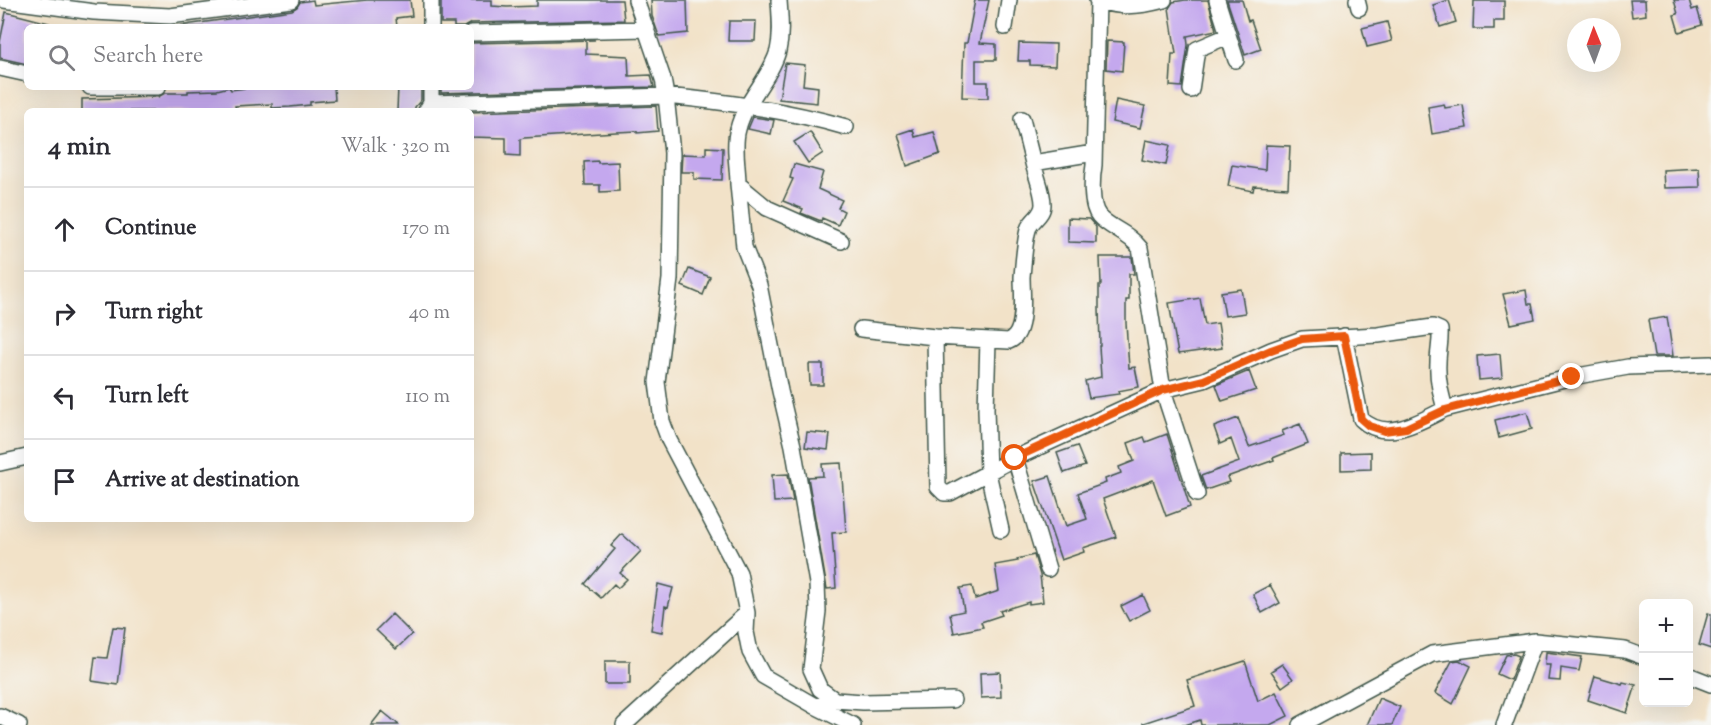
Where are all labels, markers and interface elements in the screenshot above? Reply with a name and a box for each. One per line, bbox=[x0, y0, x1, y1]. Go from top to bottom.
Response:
north arrow bbox=[1567, 18, 1621, 72]
search box bbox=[24, 24, 474, 90]
icon: search bbox=[45, 41, 78, 74]
text: Search here bbox=[93, 41, 203, 73]
text: 4 min bbox=[48, 129, 111, 166]
text: Walk · 320 m bbox=[341, 133, 450, 162]
icon: ahead bbox=[48, 213, 81, 246]
text: Continue bbox=[105, 213, 196, 245]
text: 170 m bbox=[402, 215, 450, 244]
icon: right bbox=[48, 297, 81, 330]
text: Turn right bbox=[105, 297, 202, 329]
text: 40 m bbox=[409, 299, 450, 328]
route end bbox=[1558, 363, 1584, 389]
icon: left bbox=[48, 381, 81, 414]
text: Turn left bbox=[105, 381, 188, 413]
text: 110 m bbox=[405, 383, 450, 412]
route start bbox=[1001, 444, 1027, 470]
icon: arrive bbox=[48, 465, 81, 498]
text: Arrive at destination bbox=[105, 465, 300, 497]
map controls bbox=[1639, 599, 1693, 707]
button: + bbox=[1639, 599, 1693, 653]
button: − bbox=[1639, 653, 1693, 707]

